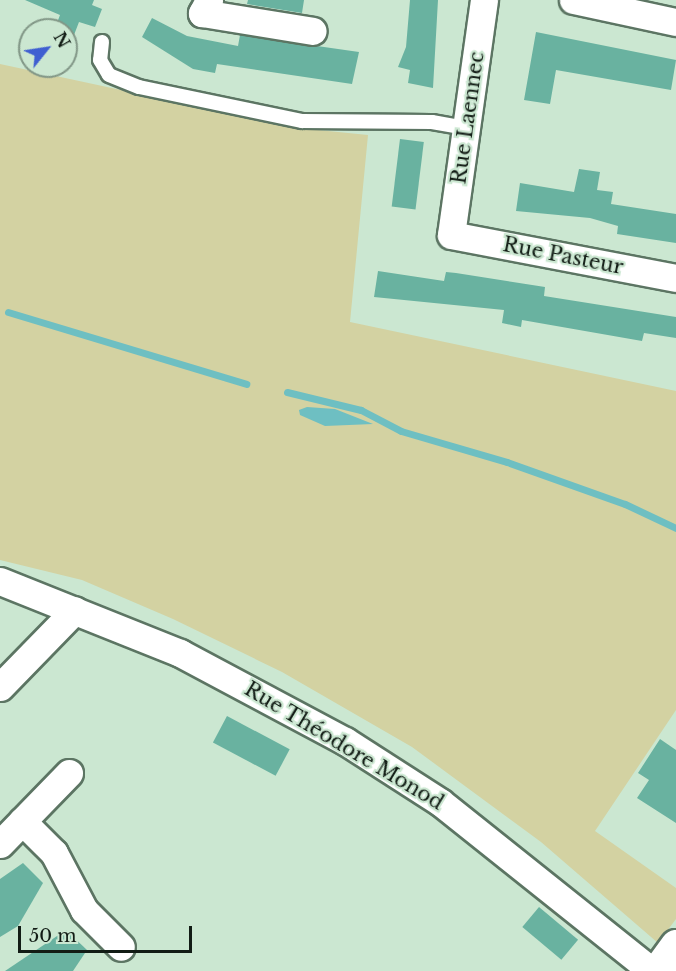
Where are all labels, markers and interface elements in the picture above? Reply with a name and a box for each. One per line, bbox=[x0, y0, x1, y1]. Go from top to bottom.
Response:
north arrow bbox=[18, 18, 78, 78]
text: N bbox=[49, 28, 74, 52]
street label: Rue Laennec bbox=[447, 50, 489, 186]
street label: Rue Pasteur bbox=[501, 233, 625, 279]
street label: Rue Théodore Monod bbox=[240, 677, 448, 815]
scale bar bbox=[21, 914, 195, 952]
text: 50 m bbox=[29, 925, 77, 947]

